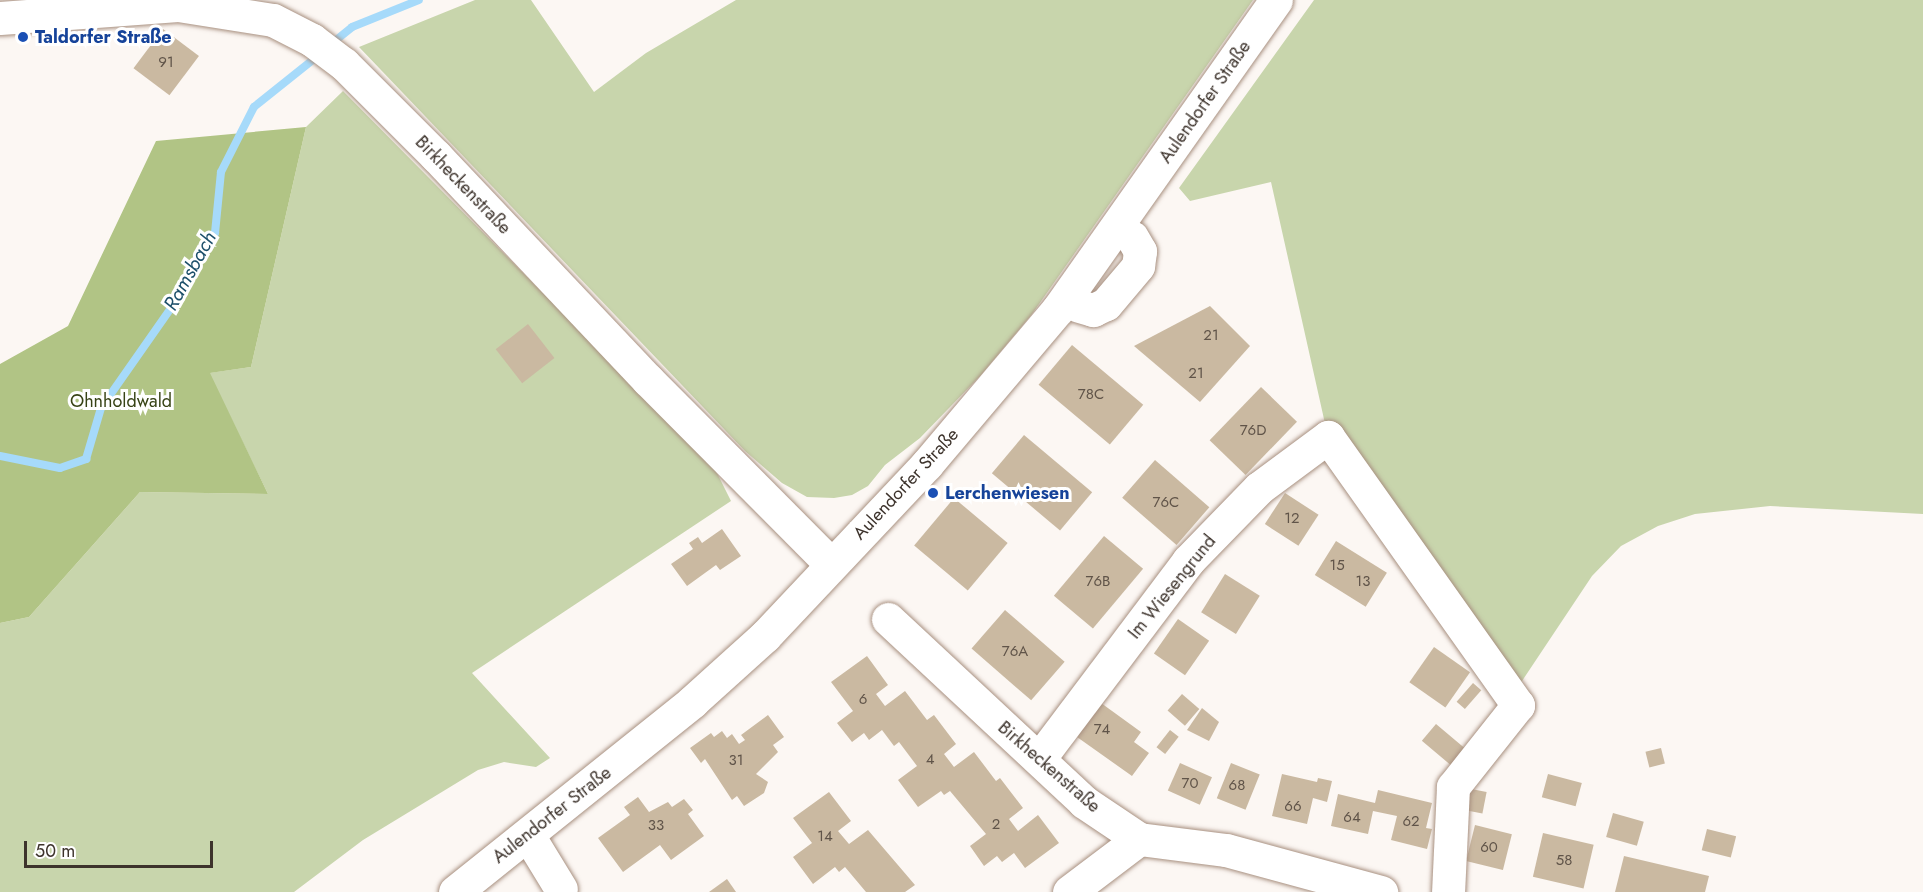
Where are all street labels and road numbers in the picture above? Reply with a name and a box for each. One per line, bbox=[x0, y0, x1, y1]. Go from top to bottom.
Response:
street label: Aulendorfer Straße bbox=[1155, 37, 1255, 167]
street label: Birkheckenstraße bbox=[411, 131, 515, 239]
street label: Aulendorfer Straße bbox=[849, 424, 963, 544]
street label: Im Wiesengrund bbox=[1124, 531, 1220, 643]
street label: Birkheckenstraße bbox=[993, 717, 1105, 817]
street label: Aulendorfer Straße bbox=[488, 762, 616, 868]

